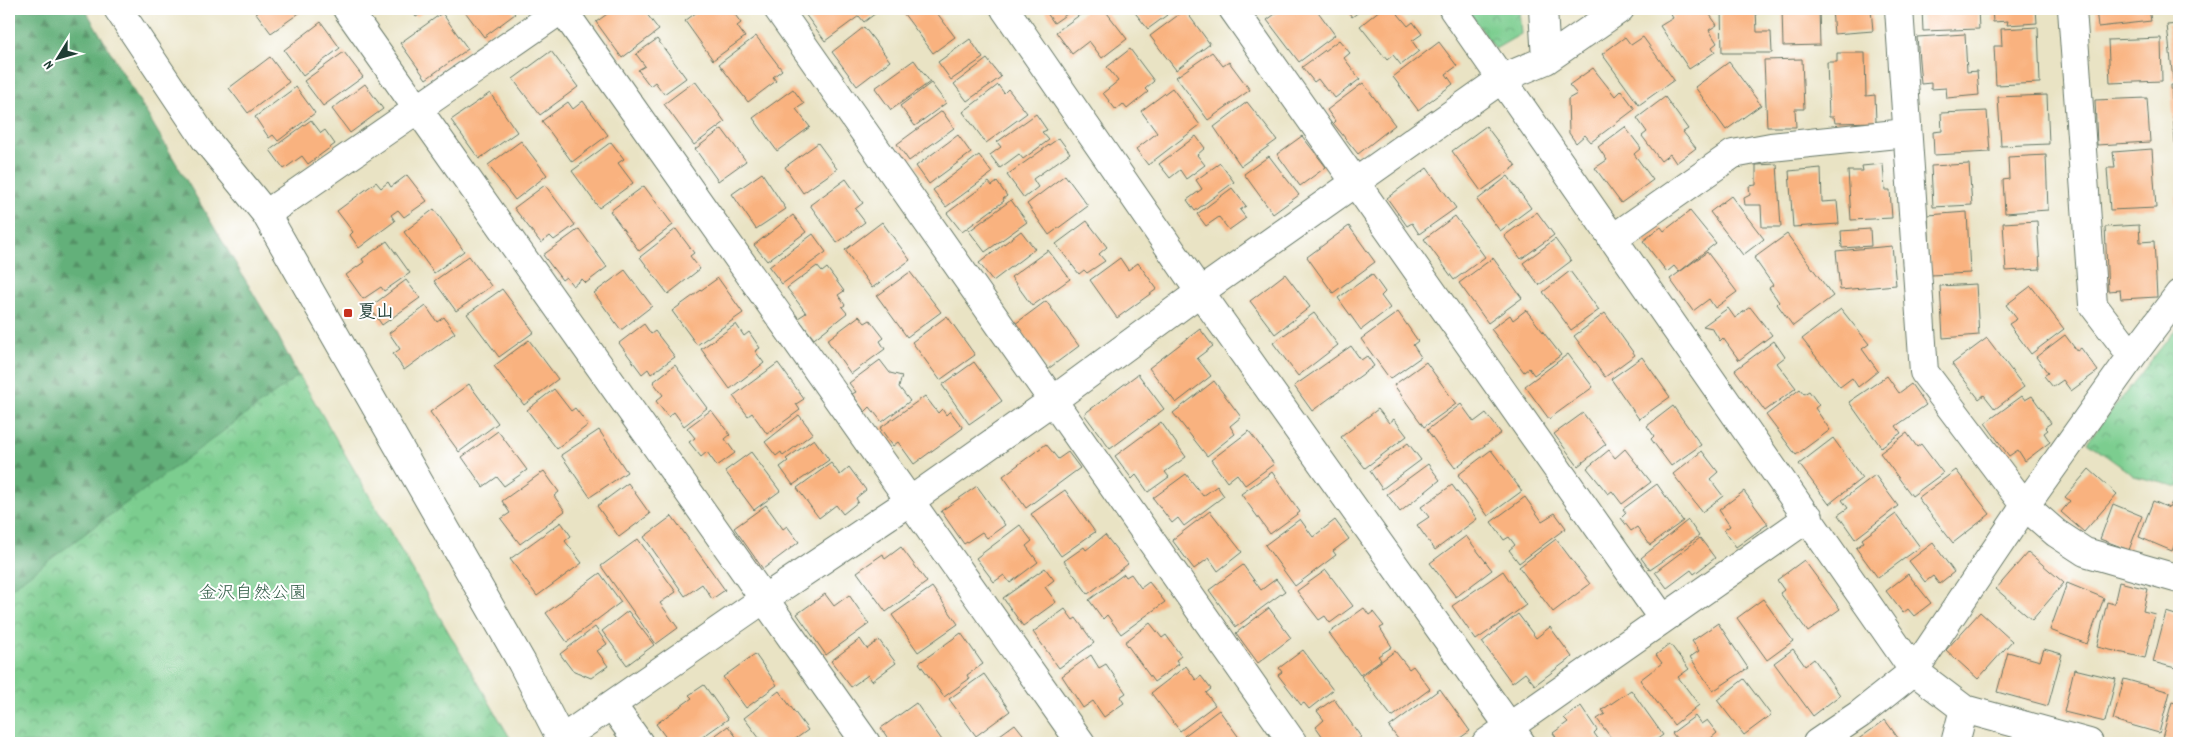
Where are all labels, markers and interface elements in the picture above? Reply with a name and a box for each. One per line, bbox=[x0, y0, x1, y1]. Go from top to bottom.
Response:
north arrow bbox=[32, 32, 82, 82]
text: N bbox=[39, 56, 59, 73]
place label: 夏山 bbox=[358, 301, 394, 326]
marker: 夏山 bbox=[342, 307, 354, 319]
park label: 金沢自然公園 bbox=[199, 582, 307, 607]

